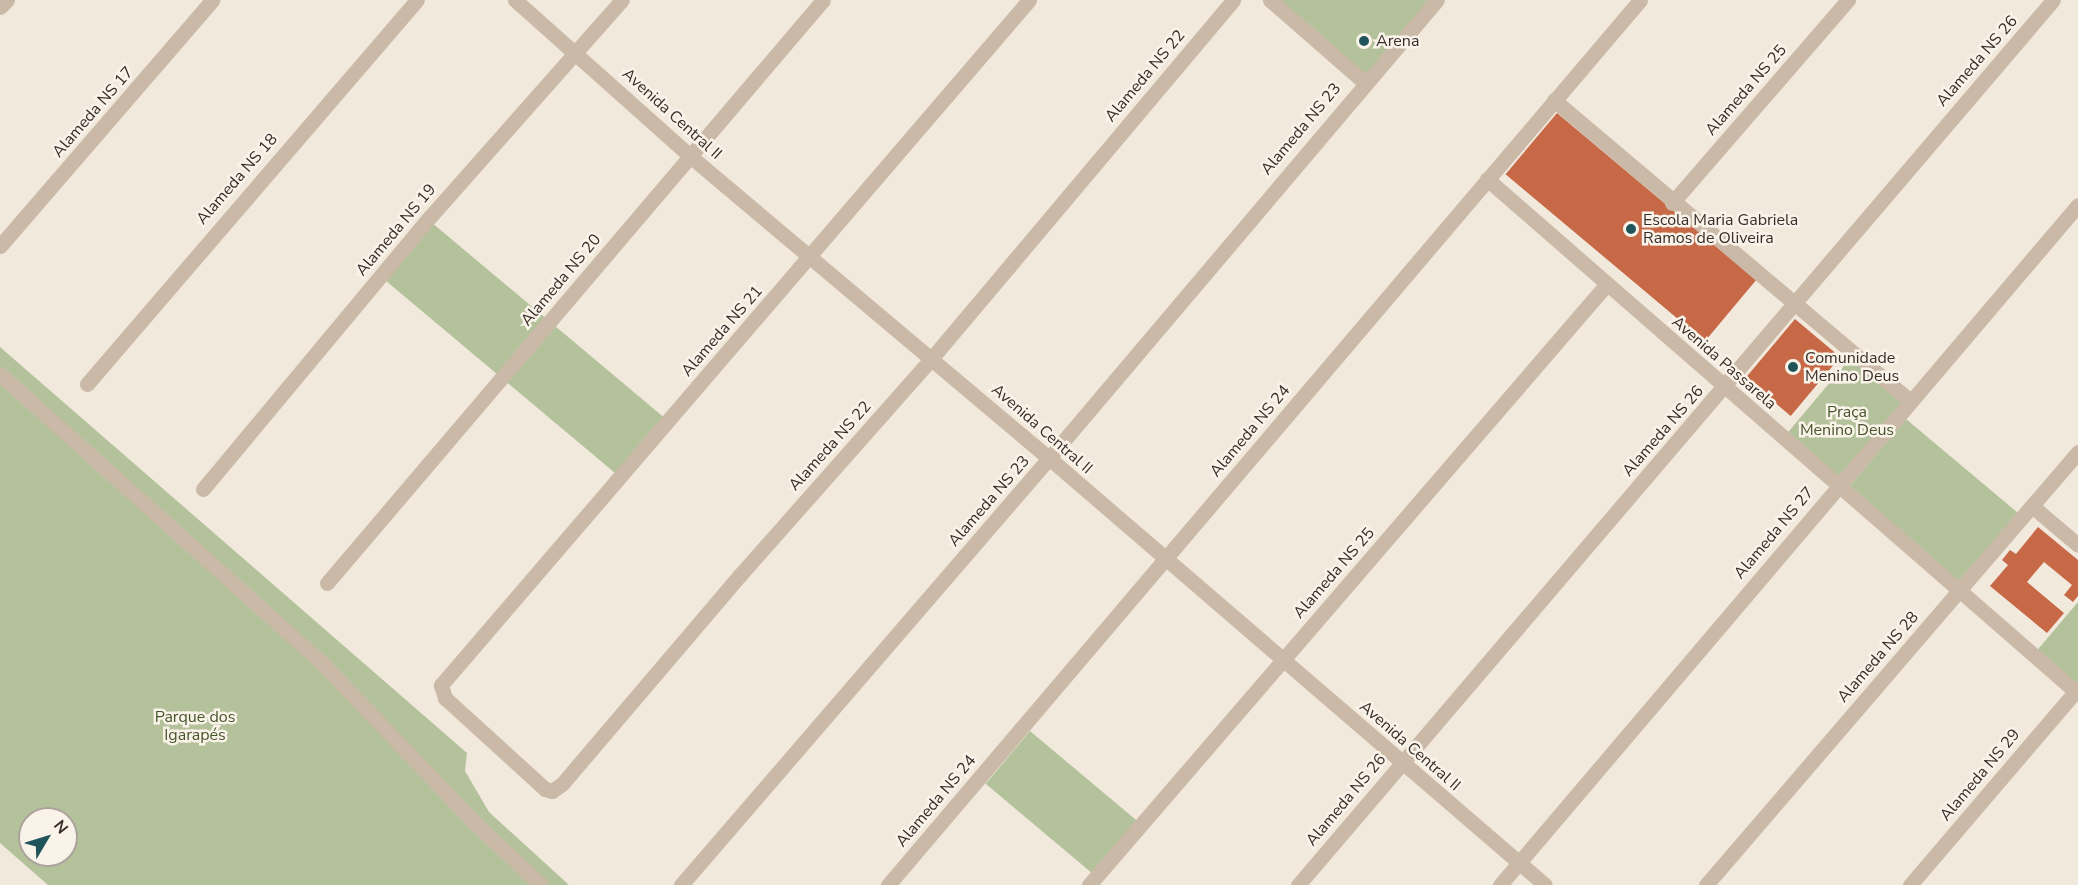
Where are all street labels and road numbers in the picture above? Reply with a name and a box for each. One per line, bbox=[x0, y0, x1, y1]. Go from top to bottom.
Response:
street label: Alameda NS 26 bbox=[1932, 12, 2022, 110]
street label: Alameda NS 22 bbox=[1101, 26, 1189, 126]
street label: Alameda NS 25 bbox=[1701, 41, 1791, 139]
street label: Alameda NS 17 bbox=[48, 63, 138, 161]
street label: Avenida Central II bbox=[618, 64, 726, 164]
street label: Alameda NS 23 bbox=[1257, 79, 1345, 179]
street label: Alameda NS 18 bbox=[192, 130, 282, 228]
street label: Alameda NS 19 bbox=[352, 180, 440, 280]
street label: Alameda NS 20 bbox=[517, 230, 605, 330]
street label: Alameda NS 21 bbox=[677, 282, 767, 380]
street label: Avenida Passarela bbox=[1668, 312, 1780, 414]
street label: Avenida Central II bbox=[988, 380, 1096, 478]
street label: Alameda NS 24 bbox=[1206, 381, 1294, 481]
street label: Alameda NS 26 bbox=[1618, 382, 1708, 480]
street label: Alameda NS 22 bbox=[785, 397, 875, 495]
street label: Alameda NS 23 bbox=[944, 452, 1034, 550]
street label: Alameda NS 27 bbox=[1730, 483, 1818, 583]
street label: Alameda NS 25 bbox=[1289, 524, 1379, 622]
street label: Alameda NS 28 bbox=[1833, 608, 1923, 706]
street label: Avenida Central II bbox=[1356, 697, 1464, 795]
street label: Alameda NS 29 bbox=[1936, 725, 2024, 825]
street label: Alameda NS 26 bbox=[1302, 750, 1390, 850]
street label: Alameda NS 24 bbox=[892, 751, 980, 851]

